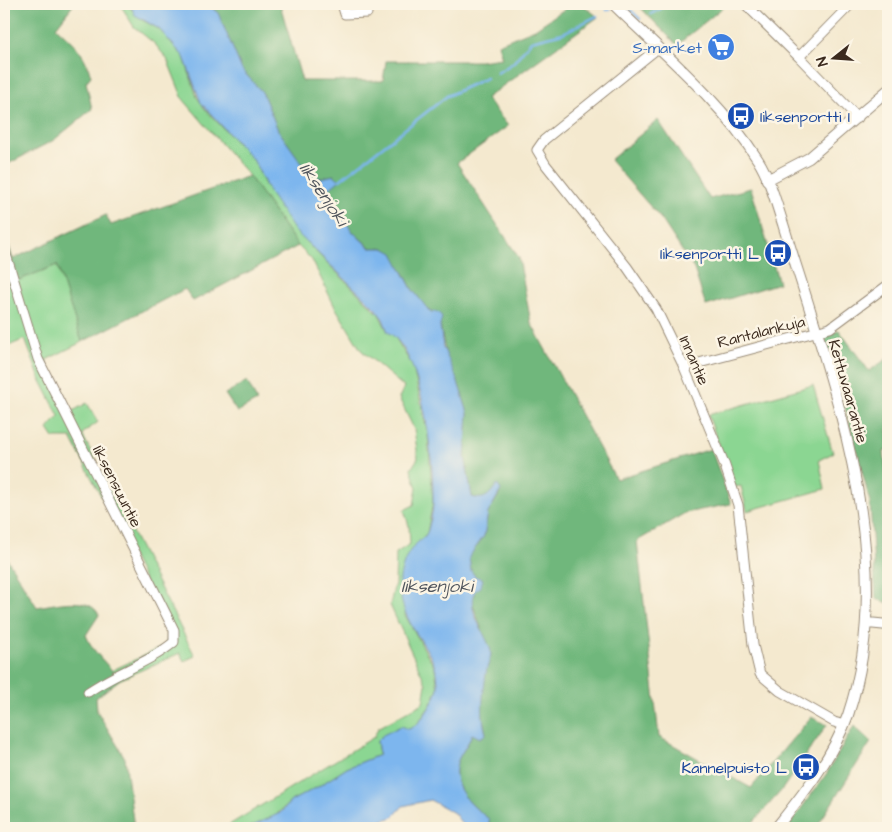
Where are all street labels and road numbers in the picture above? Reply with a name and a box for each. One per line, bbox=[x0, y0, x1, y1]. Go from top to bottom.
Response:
street label: Rantalankuja bbox=[715, 310, 807, 353]
street label: Innantie bbox=[673, 332, 715, 389]
street label: Kettuvaarantie bbox=[823, 337, 873, 446]
street label: Iiksensuuntie bbox=[87, 442, 147, 531]

